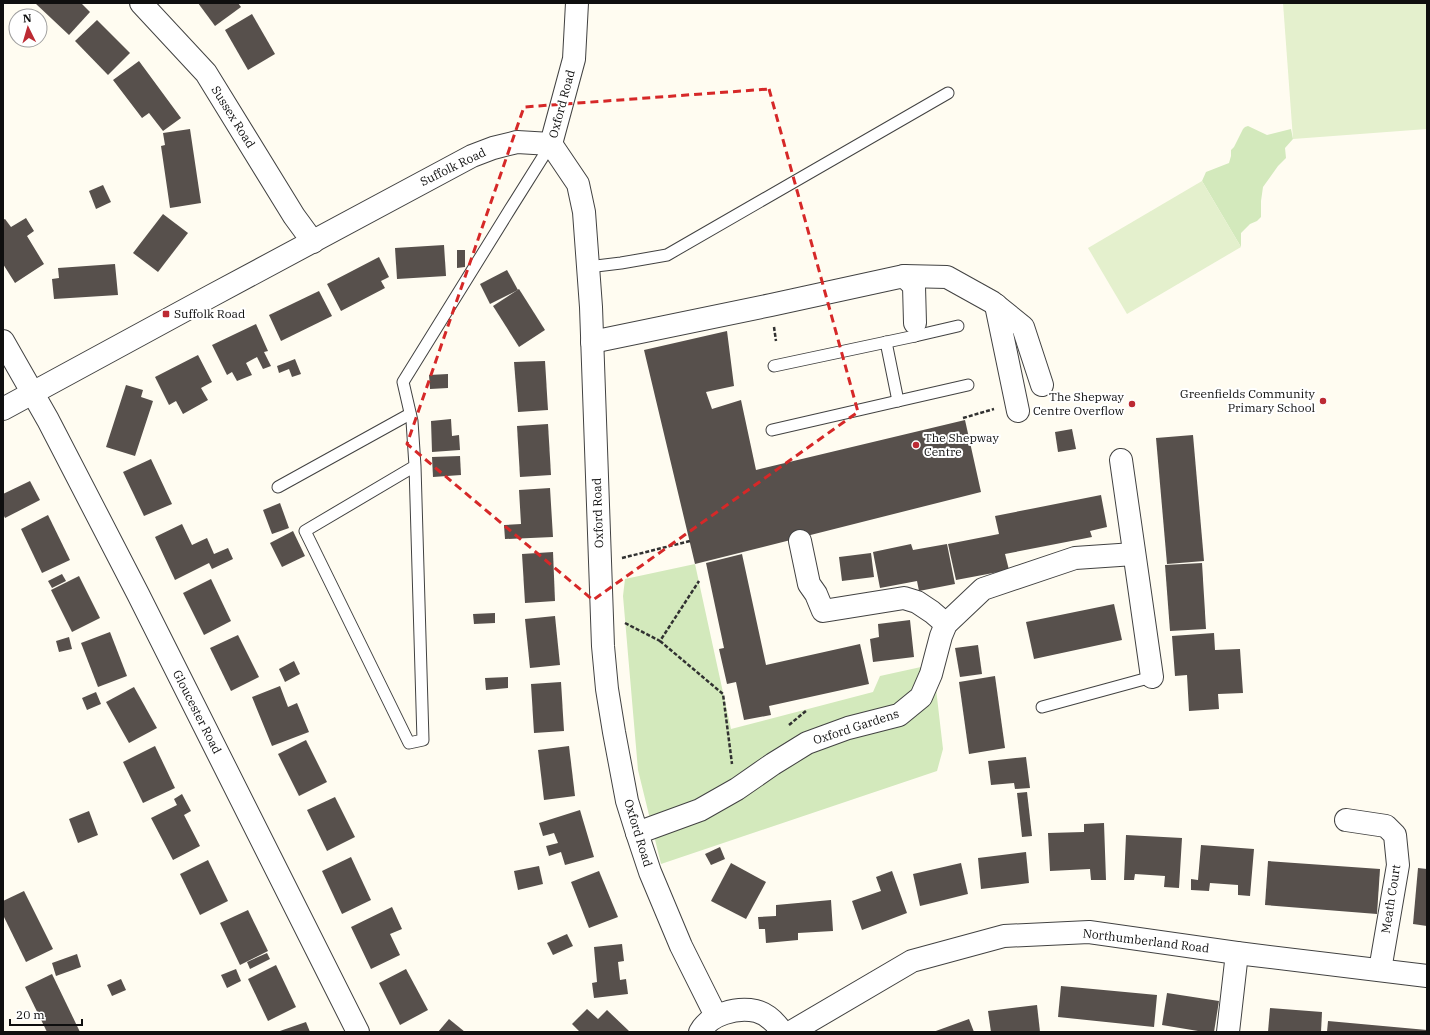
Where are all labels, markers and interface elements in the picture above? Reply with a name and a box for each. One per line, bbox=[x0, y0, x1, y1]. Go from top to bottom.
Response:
north arrow bbox=[8, 8, 48, 48]
text: N bbox=[22, 11, 32, 25]
street label: Oxford Road bbox=[545, 68, 578, 140]
street label: Sussex Road bbox=[208, 83, 258, 151]
street label: Suffolk Road bbox=[417, 144, 488, 189]
place label: Suffolk Road bbox=[174, 306, 245, 321]
marker: Suffolk Road bbox=[161, 309, 171, 319]
place label: Greenfields Community Primary School bbox=[1180, 386, 1316, 415]
place label: The Shepway Centre Overflow bbox=[1033, 389, 1125, 418]
marker: Greenfields Community Primary School bbox=[1318, 396, 1328, 406]
marker: The Shepway Centre Overflow bbox=[1127, 399, 1137, 409]
place label: The Shepway Centre bbox=[924, 430, 999, 459]
marker: The Shepway Centre bbox=[911, 440, 921, 450]
street label: Oxford Road bbox=[589, 478, 606, 548]
street label: Gloucester Road bbox=[170, 667, 225, 756]
street label: Oxford Gardens bbox=[811, 706, 901, 747]
street label: Oxford Road bbox=[621, 797, 656, 869]
street label: Meath Court bbox=[1378, 863, 1403, 934]
street label: Northumberland Road bbox=[1082, 925, 1210, 956]
scale bar bbox=[10, 1001, 82, 1027]
text: 20 m bbox=[16, 1007, 45, 1022]

